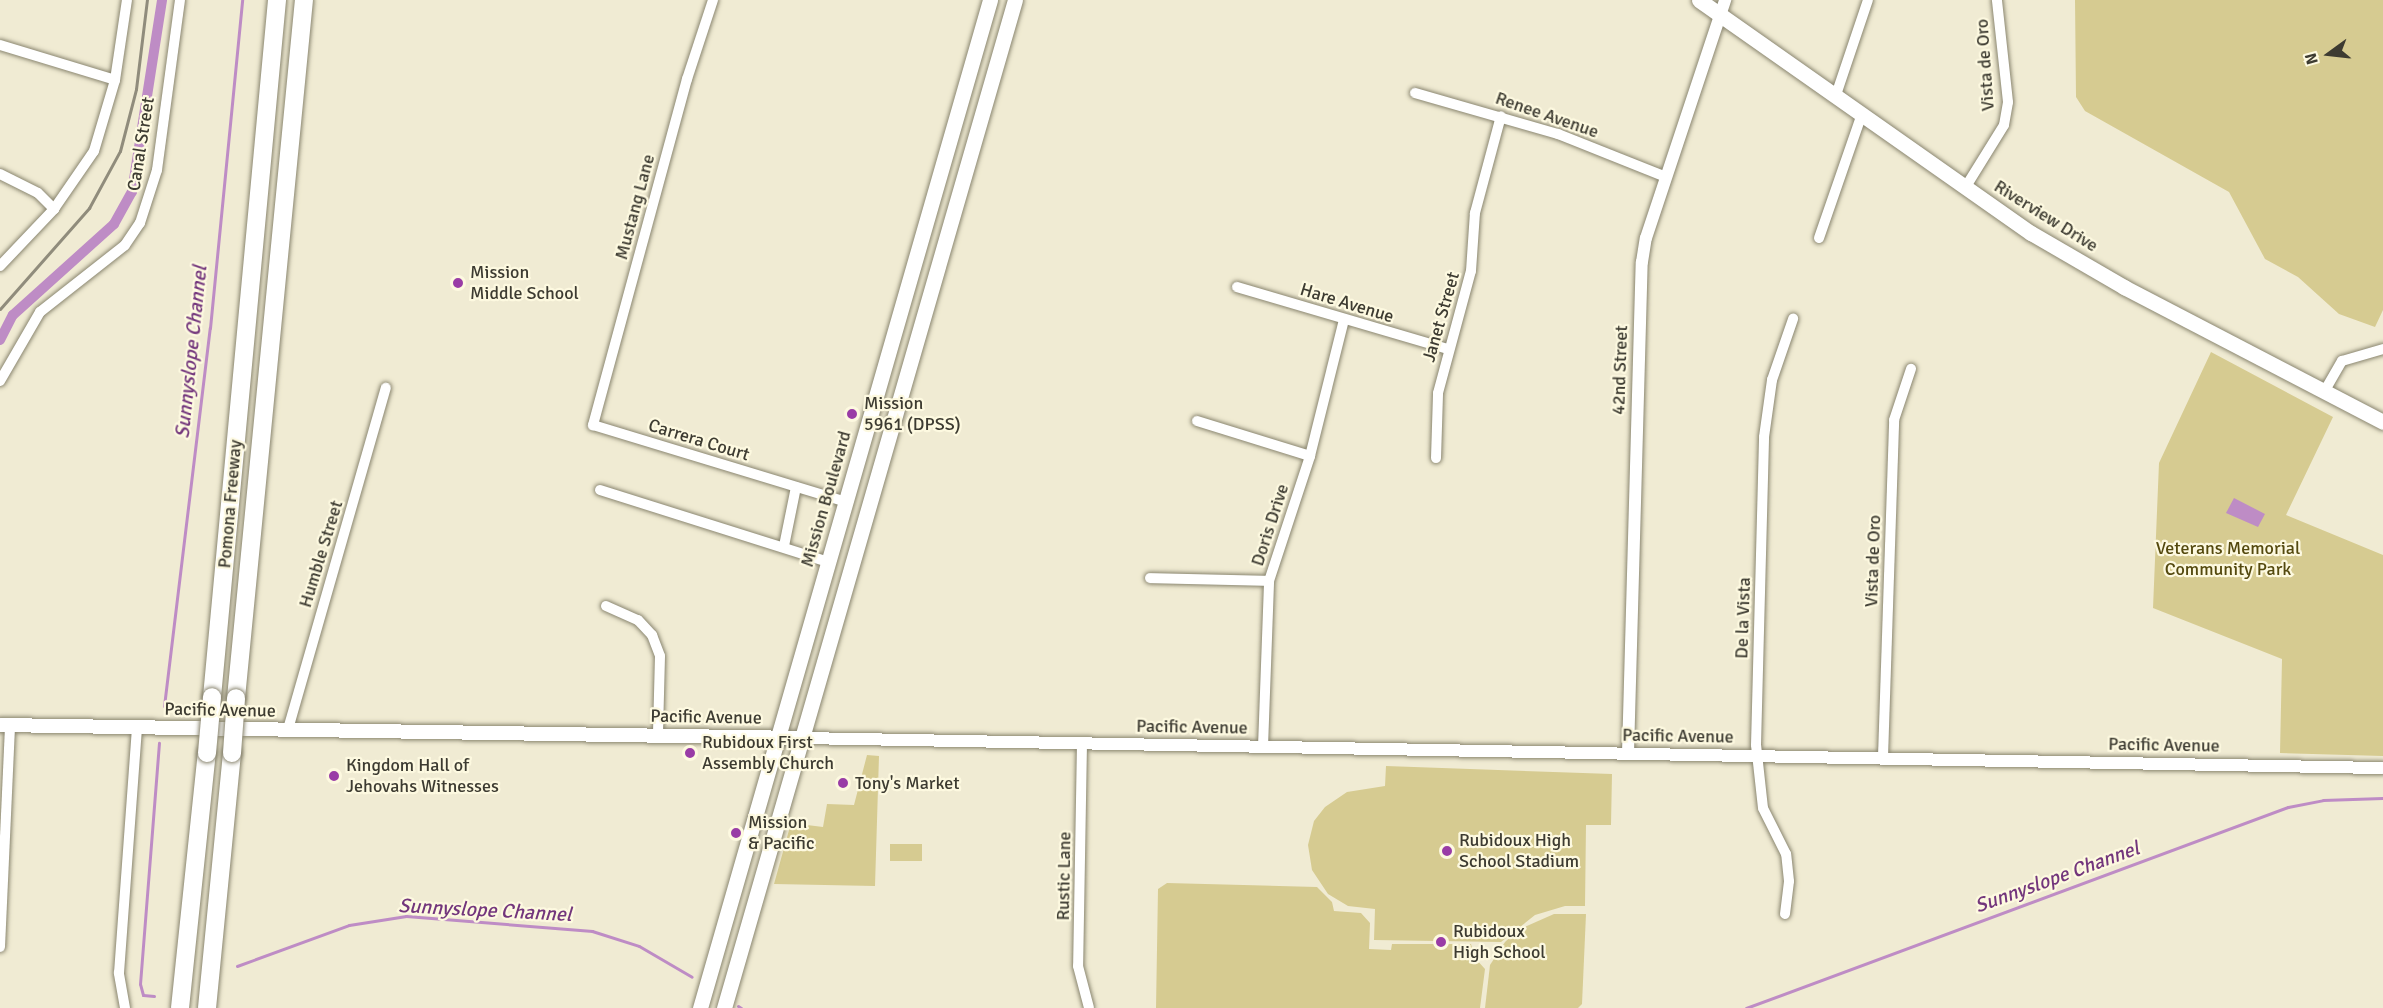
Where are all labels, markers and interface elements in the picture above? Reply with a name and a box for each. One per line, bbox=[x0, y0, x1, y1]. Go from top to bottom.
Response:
street label: Vista de Oro bbox=[1971, 18, 1999, 112]
north arrow bbox=[2299, 24, 2359, 84]
text: N bbox=[2301, 51, 2323, 67]
street label: Renee Avenue bbox=[1493, 87, 1601, 143]
street label: Canal Street bbox=[123, 95, 159, 193]
street label: Mustang Lane bbox=[611, 152, 659, 262]
street label: Riverview Drive bbox=[1990, 175, 2102, 257]
place label: Mission Middle School bbox=[470, 262, 579, 304]
water label: Sunnyslope Channel bbox=[170, 264, 212, 440]
street label: Janet Street bbox=[1418, 269, 1464, 365]
marker: Mission Middle School bbox=[451, 276, 465, 290]
street label: Hare Avenue bbox=[1298, 279, 1396, 327]
street label: 42nd Street bbox=[1608, 325, 1632, 415]
place label: Mission 5961 (DPSS) bbox=[864, 393, 961, 436]
marker: Mission 5961 (DPSS) bbox=[845, 407, 859, 421]
street label: Carrera Court bbox=[646, 414, 752, 466]
street label: Mission Boulevard bbox=[796, 428, 856, 570]
street label: Pomona Freeway bbox=[214, 439, 246, 569]
street label: Doris Drive bbox=[1247, 481, 1293, 569]
street label: Humble Street bbox=[294, 498, 348, 610]
street label: Vista de Oro bbox=[1861, 514, 1885, 608]
park label: Veterans Memorial Community Park bbox=[2156, 538, 2300, 580]
street label: De la Vista bbox=[1731, 577, 1755, 659]
street label: Pacific Avenue bbox=[164, 698, 276, 722]
street label: Pacific Avenue bbox=[650, 705, 762, 729]
street label: Pacific Avenue bbox=[1136, 715, 1248, 739]
street label: Pacific Avenue bbox=[1622, 724, 1734, 748]
place label: Rubidoux First Assembly Church bbox=[702, 732, 834, 774]
street label: Pacific Avenue bbox=[2108, 733, 2220, 757]
marker: Rubidoux First Assembly Church bbox=[683, 746, 697, 760]
place label: Kingdom Hall of Jehovahs Witnesses bbox=[346, 755, 499, 798]
marker: Kingdom Hall of Jehovahs Witnesses bbox=[327, 769, 341, 783]
place label: Tony's Market bbox=[855, 772, 959, 794]
marker: Tony's Market bbox=[836, 776, 850, 790]
place label: Mission & Pacific bbox=[748, 812, 814, 854]
marker: Mission & Pacific bbox=[729, 826, 743, 840]
place label: Rubidoux High School Stadium bbox=[1459, 830, 1579, 872]
street label: Rustic Lane bbox=[1052, 831, 1076, 921]
water label: Sunnyslope Channel bbox=[1971, 836, 2143, 918]
marker: Rubidoux High School Stadium bbox=[1440, 844, 1454, 858]
water label: Sunnyslope Channel bbox=[398, 893, 572, 927]
place label: Rubidoux High School bbox=[1453, 921, 1546, 964]
marker: Rubidoux High School bbox=[1434, 935, 1448, 949]

